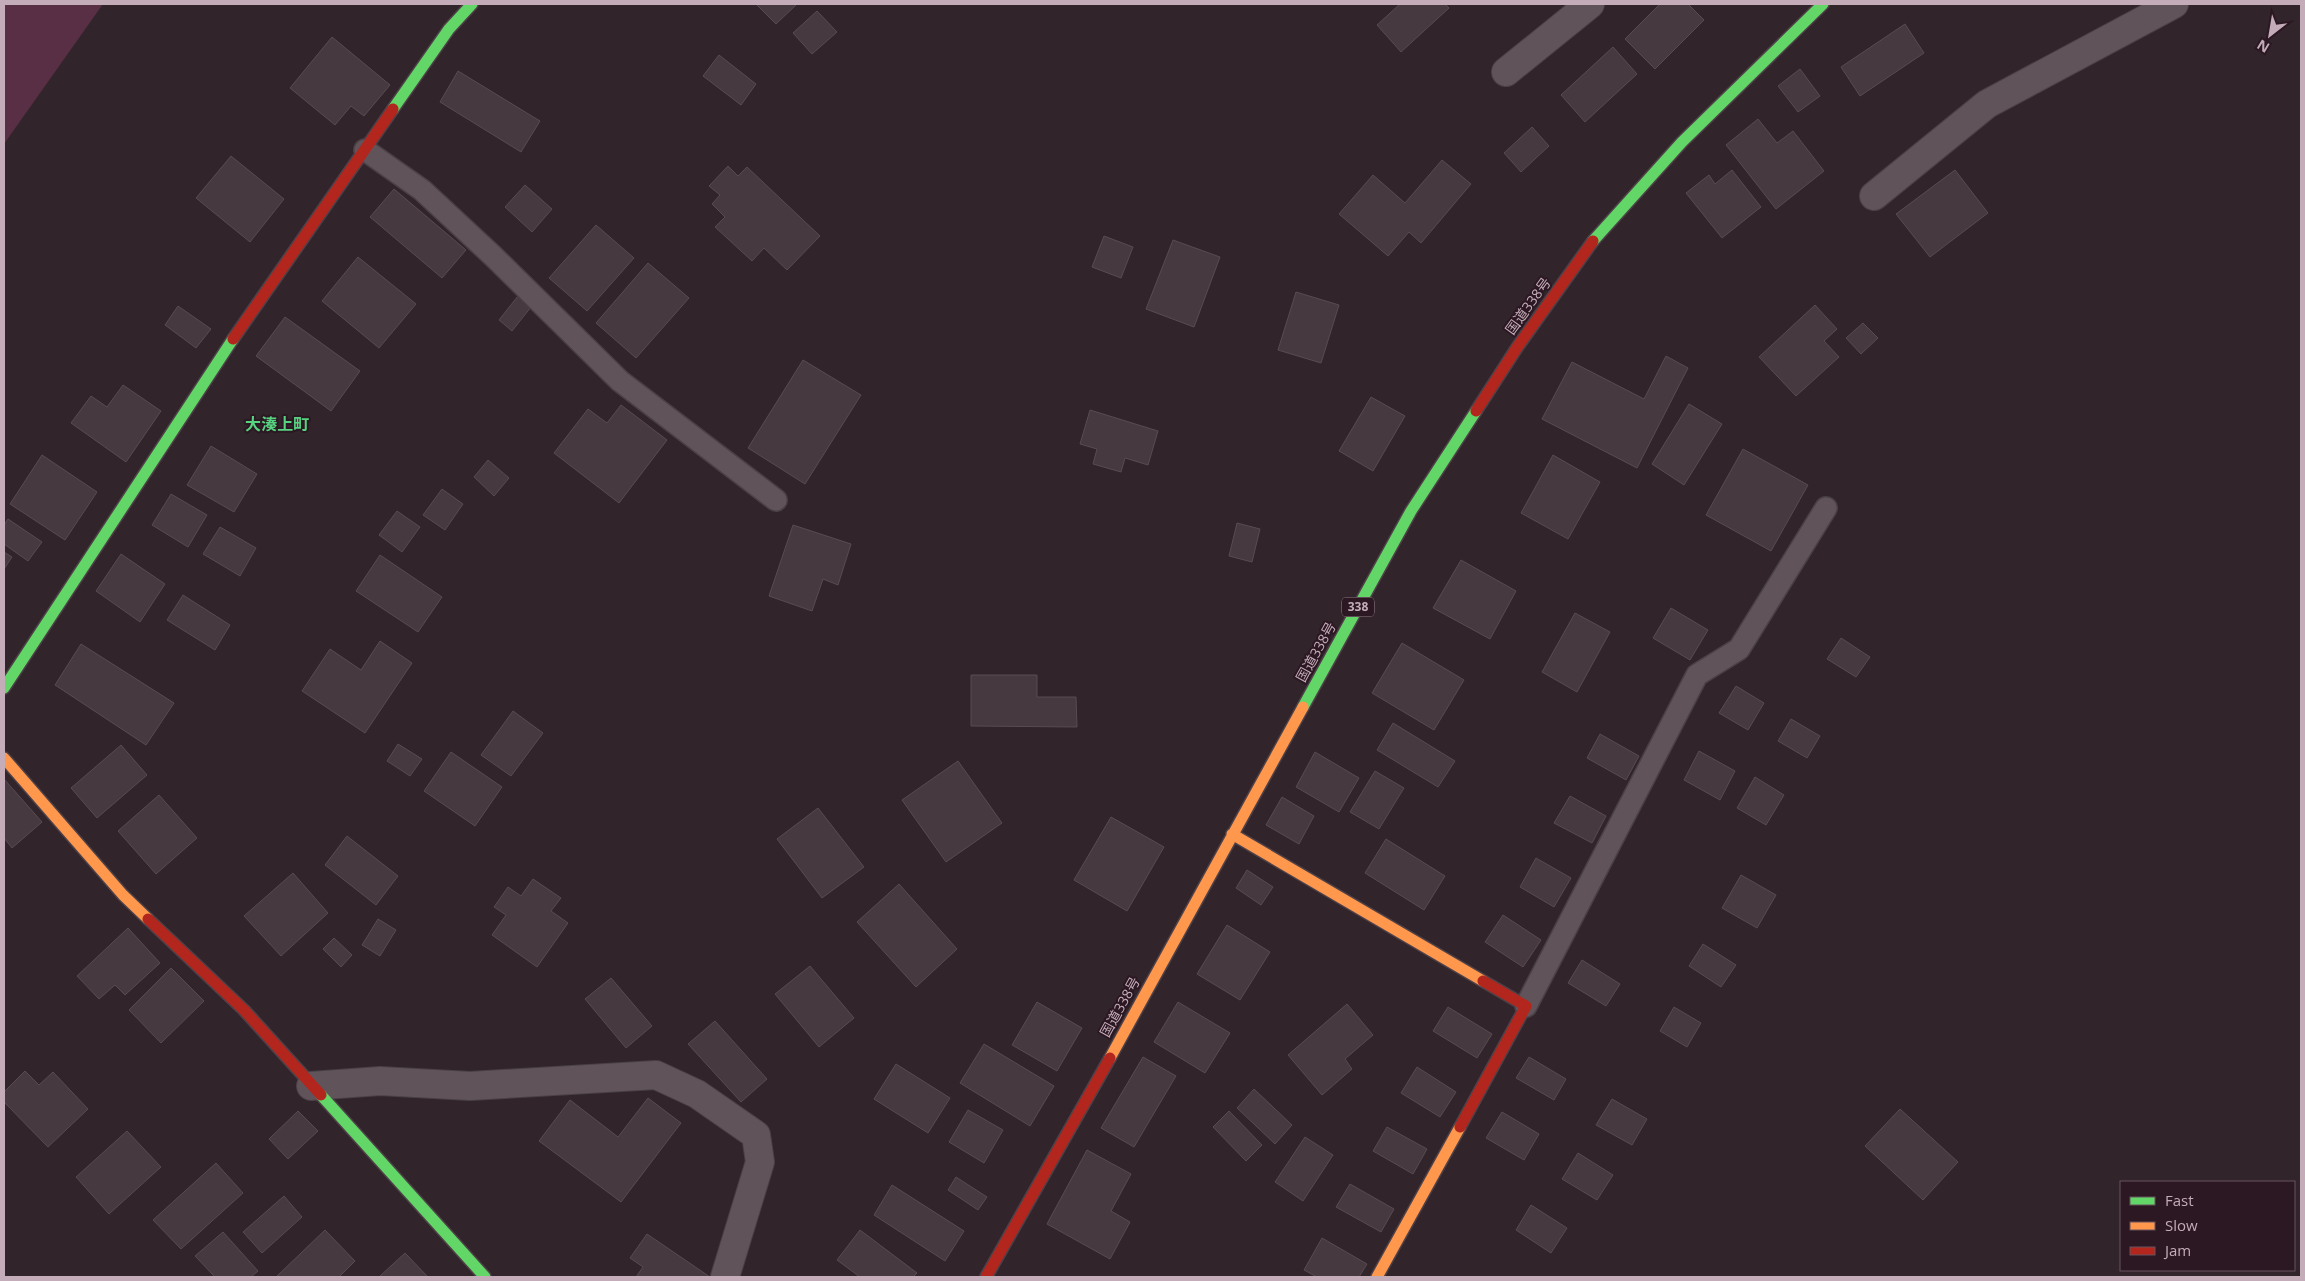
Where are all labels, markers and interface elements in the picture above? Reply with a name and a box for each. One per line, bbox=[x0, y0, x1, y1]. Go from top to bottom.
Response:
north arrow bbox=[2245, 10, 2295, 60]
text: N bbox=[2253, 35, 2273, 58]
street label: 国道338号 bbox=[1501, 273, 1555, 338]
district label: 大湊上町 bbox=[245, 413, 309, 435]
road number: 338 bbox=[1342, 598, 1374, 616]
street label: 国道338号 bbox=[1291, 618, 1340, 685]
street label: 国道338号 bbox=[1095, 973, 1144, 1040]
legend bbox=[2120, 1181, 2295, 1271]
text: Fast bbox=[2165, 1190, 2194, 1210]
text: Slow bbox=[2165, 1215, 2198, 1235]
text: Jam bbox=[2163, 1240, 2191, 1260]

